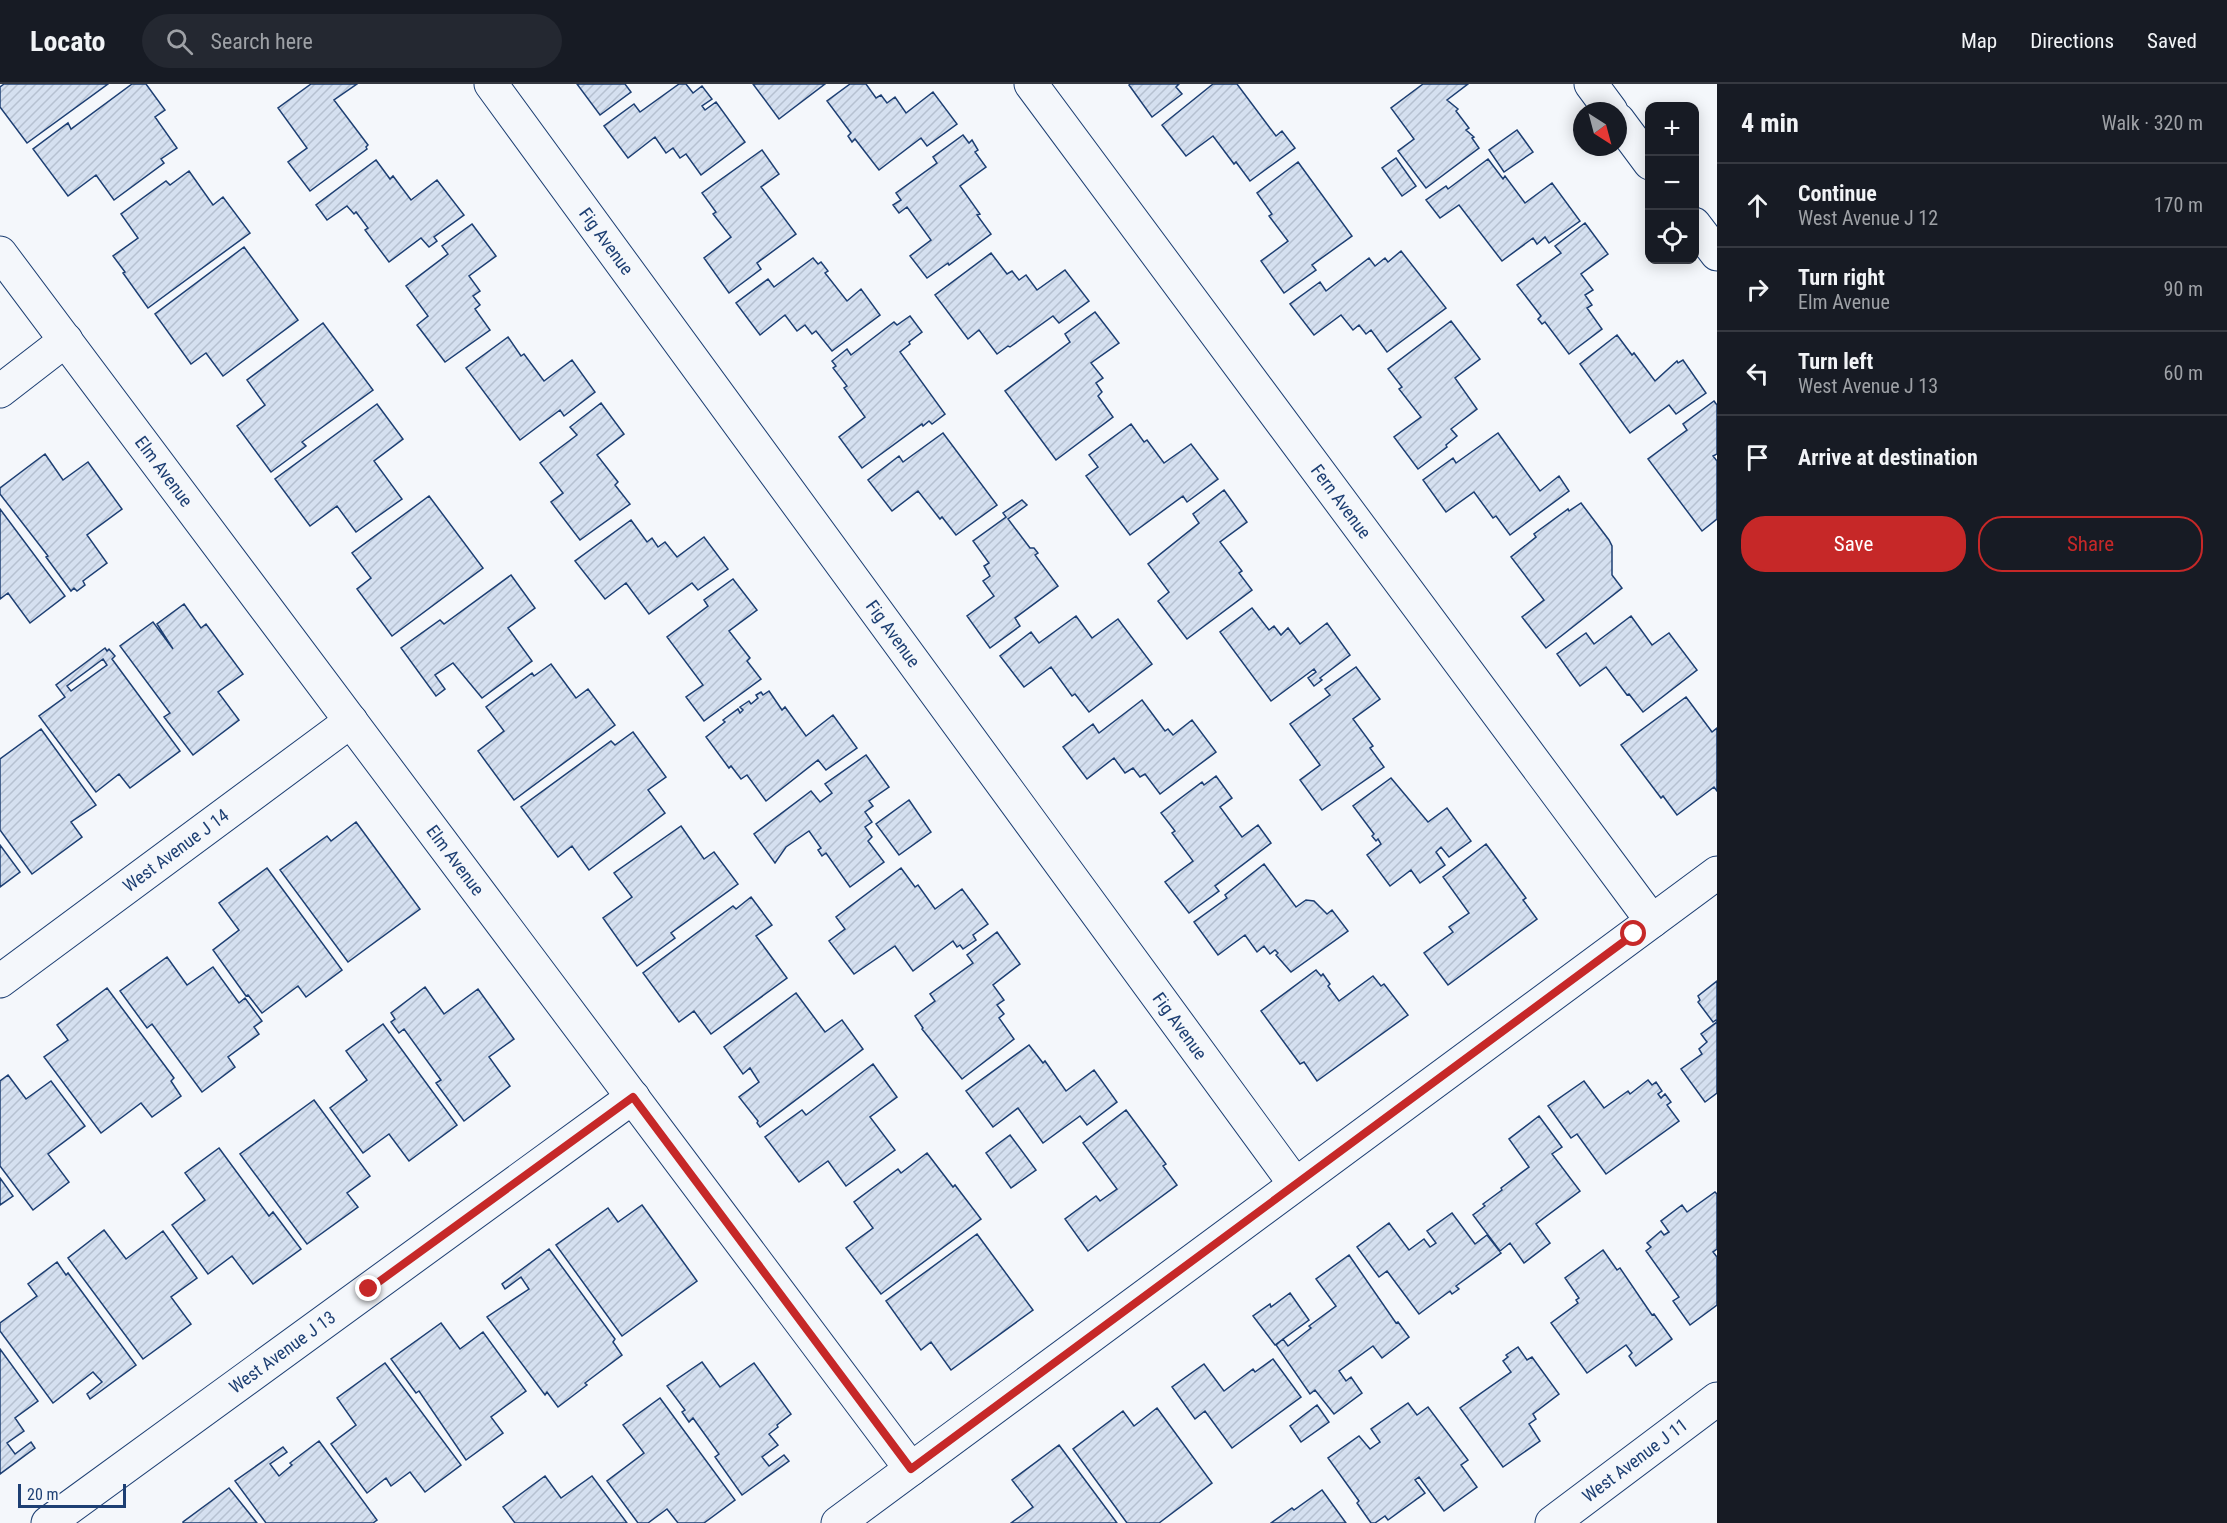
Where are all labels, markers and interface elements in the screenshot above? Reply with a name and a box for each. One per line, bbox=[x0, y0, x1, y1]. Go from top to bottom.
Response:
search box bbox=[142, 14, 562, 68]
text: Locato bbox=[30, 25, 106, 58]
icon: search bbox=[163, 25, 196, 58]
text: Search here bbox=[211, 29, 313, 54]
text: Map bbox=[1961, 29, 1997, 53]
text: Directions bbox=[2030, 29, 2114, 53]
text: Saved bbox=[2147, 29, 2197, 53]
north arrow bbox=[1573, 102, 1627, 156]
map controls bbox=[1645, 102, 1699, 264]
button: + bbox=[1645, 102, 1699, 156]
text: 4 min bbox=[1741, 108, 1799, 138]
text: Walk · 320 m bbox=[2102, 111, 2203, 135]
button: − bbox=[1645, 156, 1699, 210]
text: Continue bbox=[1798, 181, 1877, 206]
icon: ahead bbox=[1741, 189, 1774, 222]
text: 170 m bbox=[2154, 193, 2203, 217]
street label: Fig Avenue bbox=[575, 204, 638, 279]
text: West Avenue J 12 bbox=[1798, 206, 1938, 230]
button: locate bbox=[1645, 210, 1699, 264]
text: Turn right bbox=[1798, 265, 1885, 290]
icon: right bbox=[1741, 273, 1774, 306]
text: 90 m bbox=[2164, 277, 2203, 301]
text: Elm Avenue bbox=[1798, 290, 1890, 314]
text: Turn left bbox=[1798, 349, 1873, 374]
icon: left bbox=[1741, 357, 1774, 390]
text: 60 m bbox=[2164, 361, 2203, 385]
text: West Avenue J 13 bbox=[1798, 374, 1938, 398]
street label: Elm Avenue bbox=[131, 432, 197, 511]
icon: arrive bbox=[1741, 441, 1774, 474]
text: Arrive at destination bbox=[1798, 445, 1978, 470]
street label: Fern Avenue bbox=[1307, 460, 1376, 543]
button: Save bbox=[1741, 516, 1966, 572]
button: Share bbox=[1978, 516, 2203, 572]
street label: Fig Avenue bbox=[862, 596, 925, 671]
street label: West Avenue J 14 bbox=[119, 804, 233, 896]
street label: Elm Avenue bbox=[422, 821, 489, 900]
route start bbox=[1620, 920, 1646, 946]
street label: Fig Avenue bbox=[1149, 988, 1211, 1063]
route end bbox=[355, 1275, 381, 1301]
street label: West Avenue J 13 bbox=[225, 1306, 339, 1398]
street label: West Avenue J 11 bbox=[1578, 1414, 1692, 1506]
scale bar bbox=[18, 1481, 126, 1508]
text: 20 m bbox=[27, 1485, 59, 1504]

